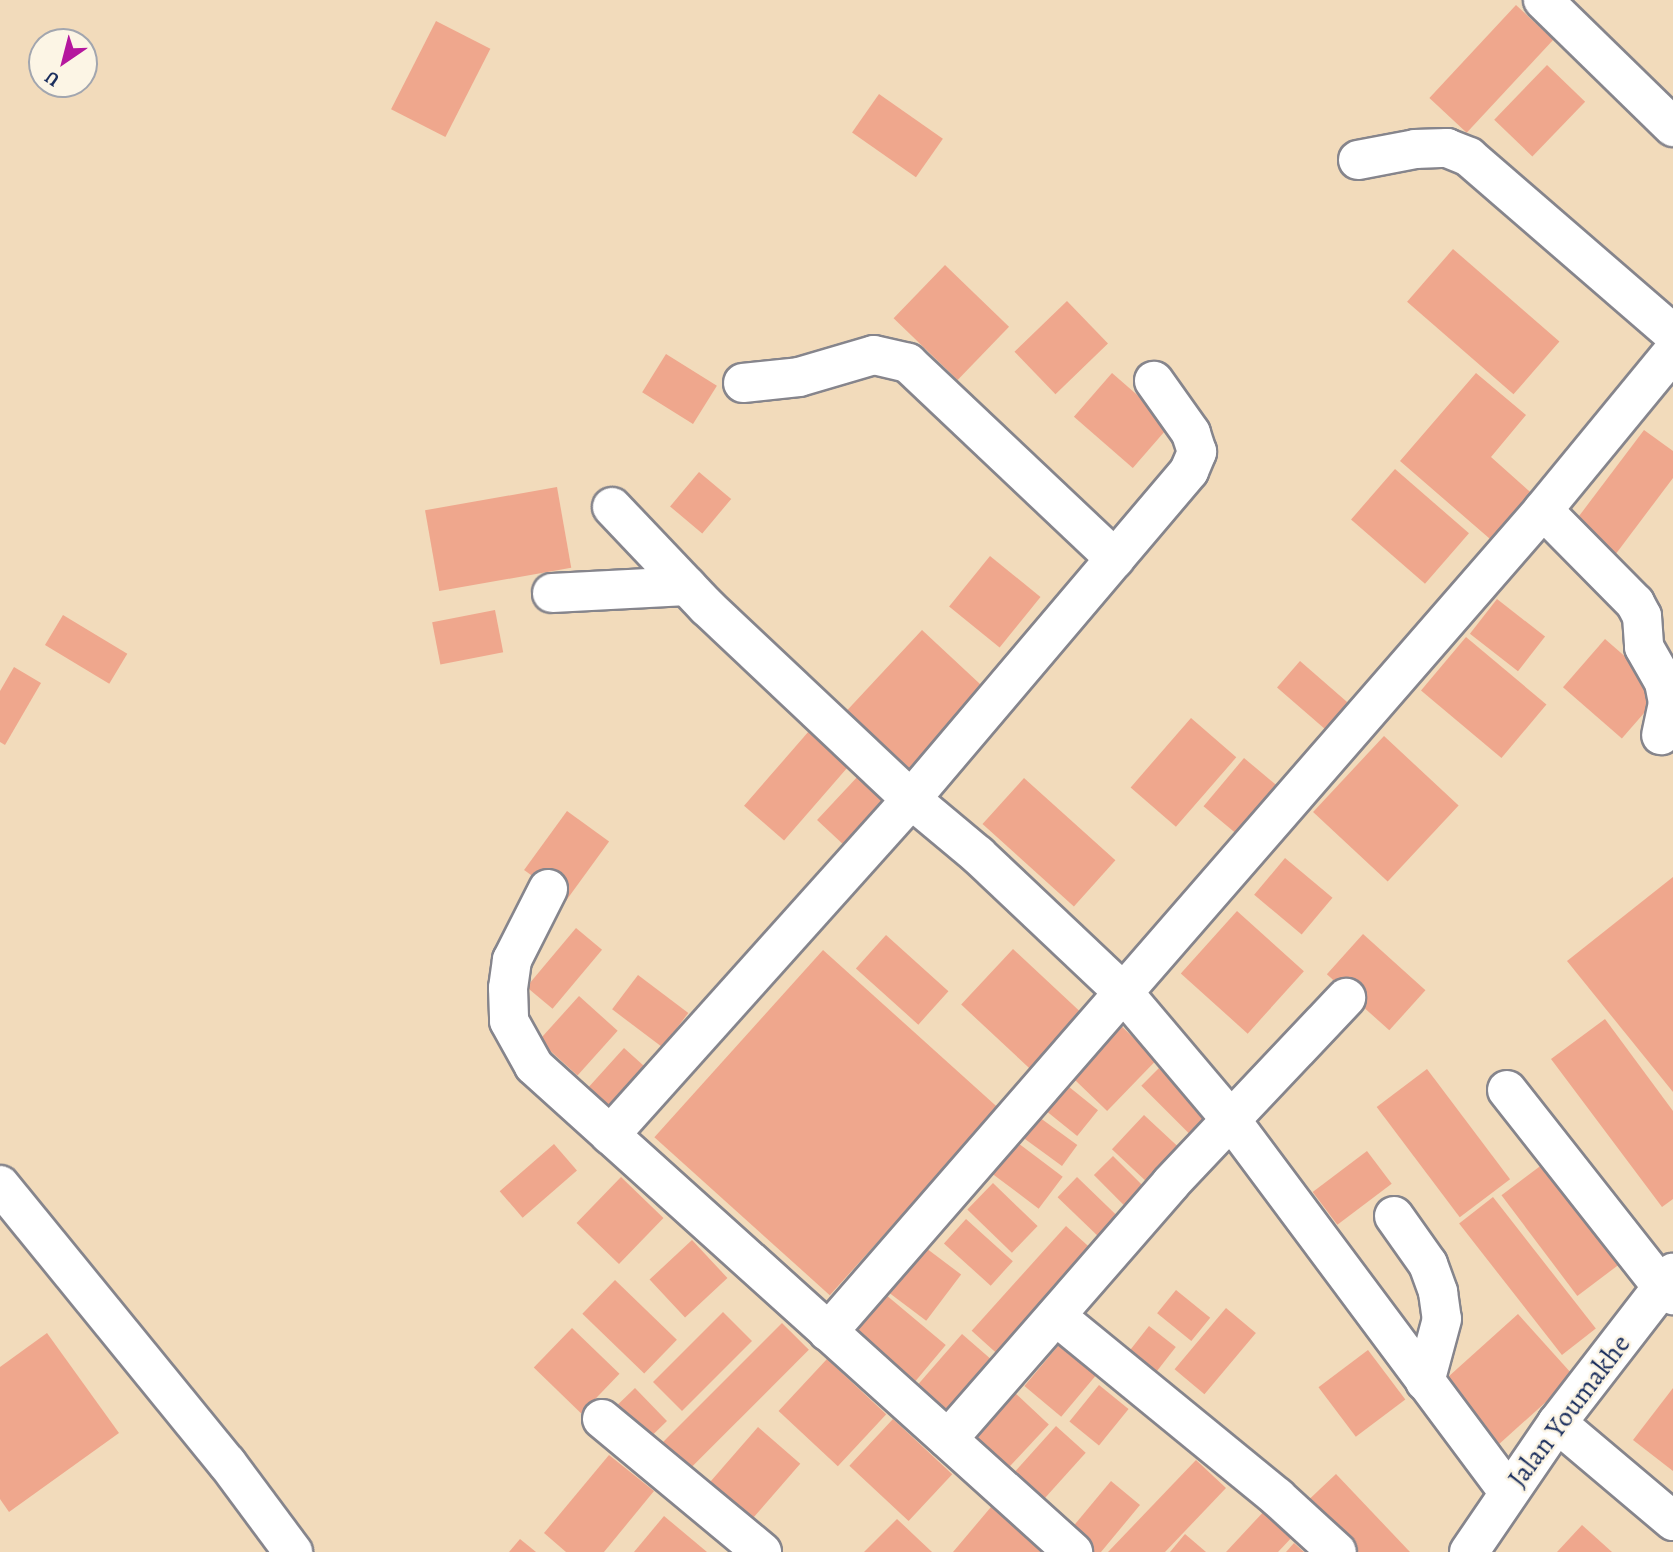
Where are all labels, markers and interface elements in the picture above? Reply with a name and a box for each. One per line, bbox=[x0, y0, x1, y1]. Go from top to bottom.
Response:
north arrow bbox=[28, 28, 98, 98]
text: U bbox=[40, 64, 65, 93]
street label: Jalan Youmakhe bbox=[1501, 1328, 1637, 1494]

